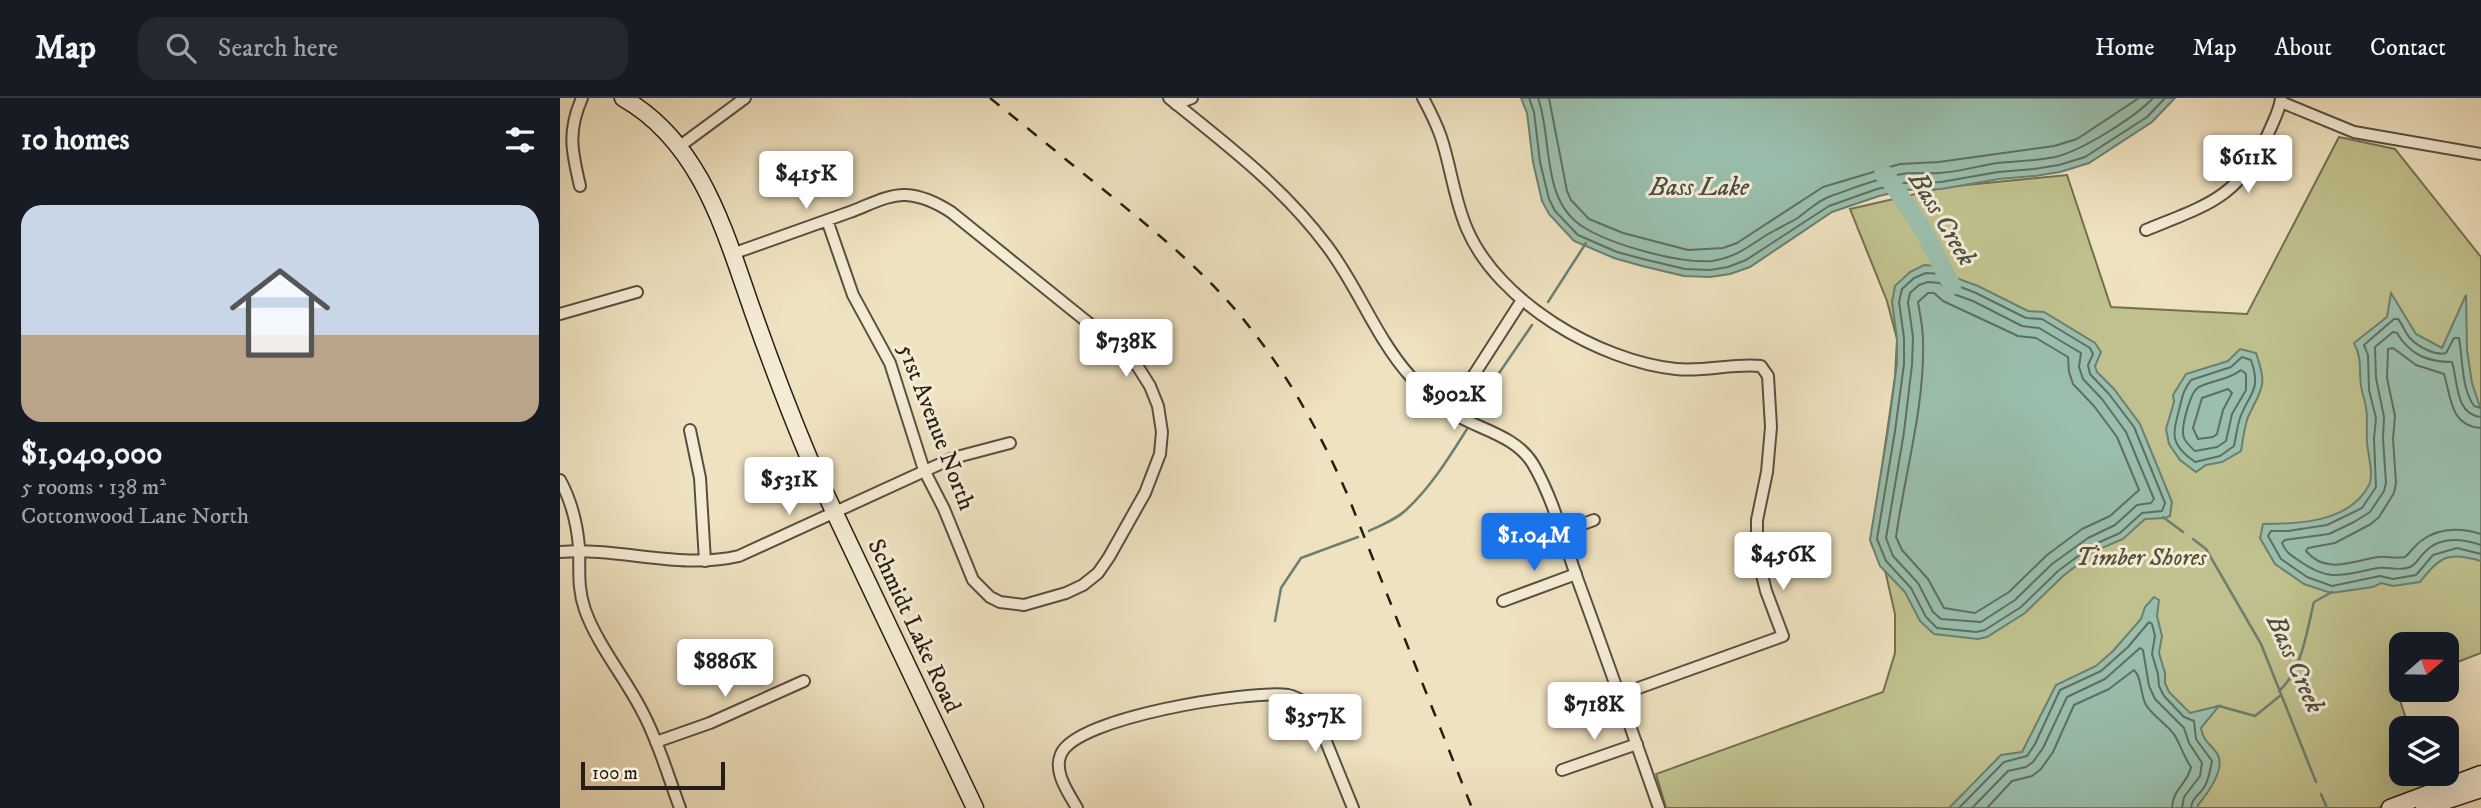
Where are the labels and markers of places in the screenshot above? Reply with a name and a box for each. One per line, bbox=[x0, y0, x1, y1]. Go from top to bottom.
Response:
pin: $611K bbox=[2199, 136, 2297, 195]
pin: $415K bbox=[757, 152, 855, 211]
pin: $738K bbox=[1077, 320, 1175, 379]
pin: $902K bbox=[1405, 372, 1503, 432]
pin: $531K bbox=[740, 458, 838, 517]
pin: $1.04M bbox=[1477, 514, 1591, 573]
pin: $456K bbox=[1734, 532, 1832, 592]
pin: $886K bbox=[676, 640, 774, 699]
pin: $718K bbox=[1545, 682, 1643, 742]
pin: $357K bbox=[1266, 694, 1364, 754]

